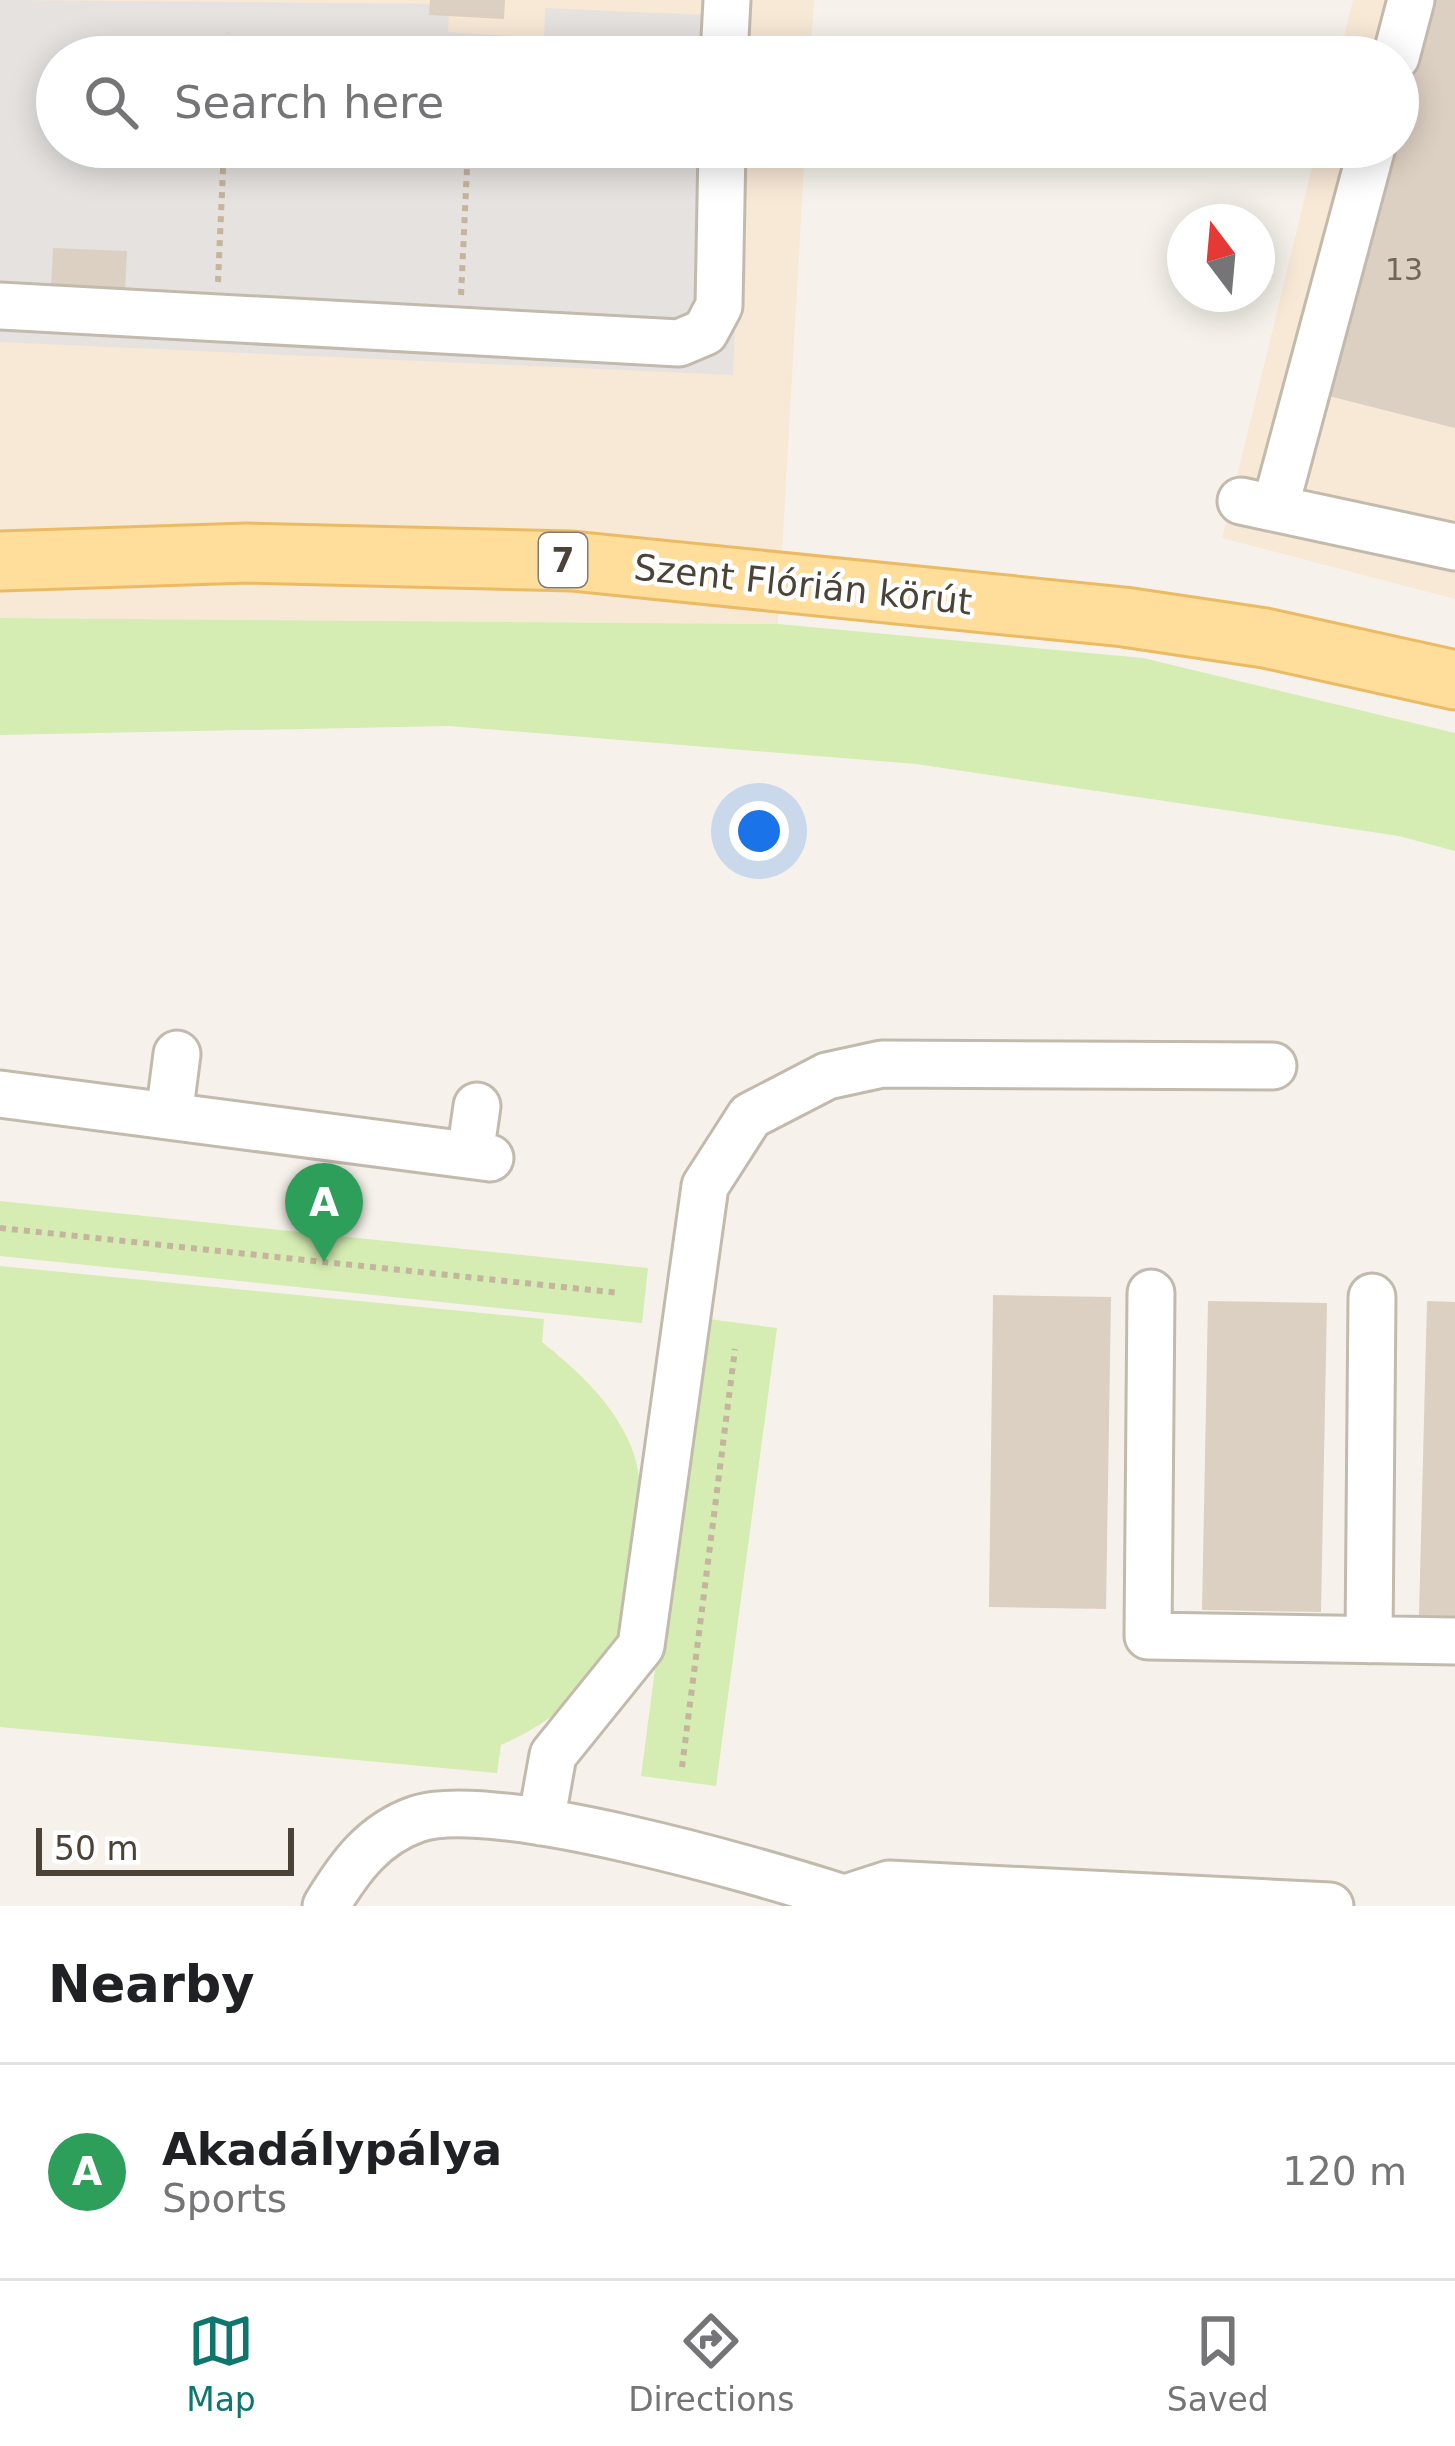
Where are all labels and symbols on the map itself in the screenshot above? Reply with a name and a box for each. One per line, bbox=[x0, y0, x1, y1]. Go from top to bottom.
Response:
north arrow bbox=[1167, 204, 1275, 312]
house number: 13 bbox=[1385, 252, 1423, 287]
road number: 7 bbox=[539, 533, 587, 587]
street label: Szent Flórián körút bbox=[632, 546, 974, 623]
your location bbox=[729, 801, 789, 861]
pin: A bbox=[285, 1163, 363, 1262]
scale bar bbox=[36, 1822, 294, 1875]

